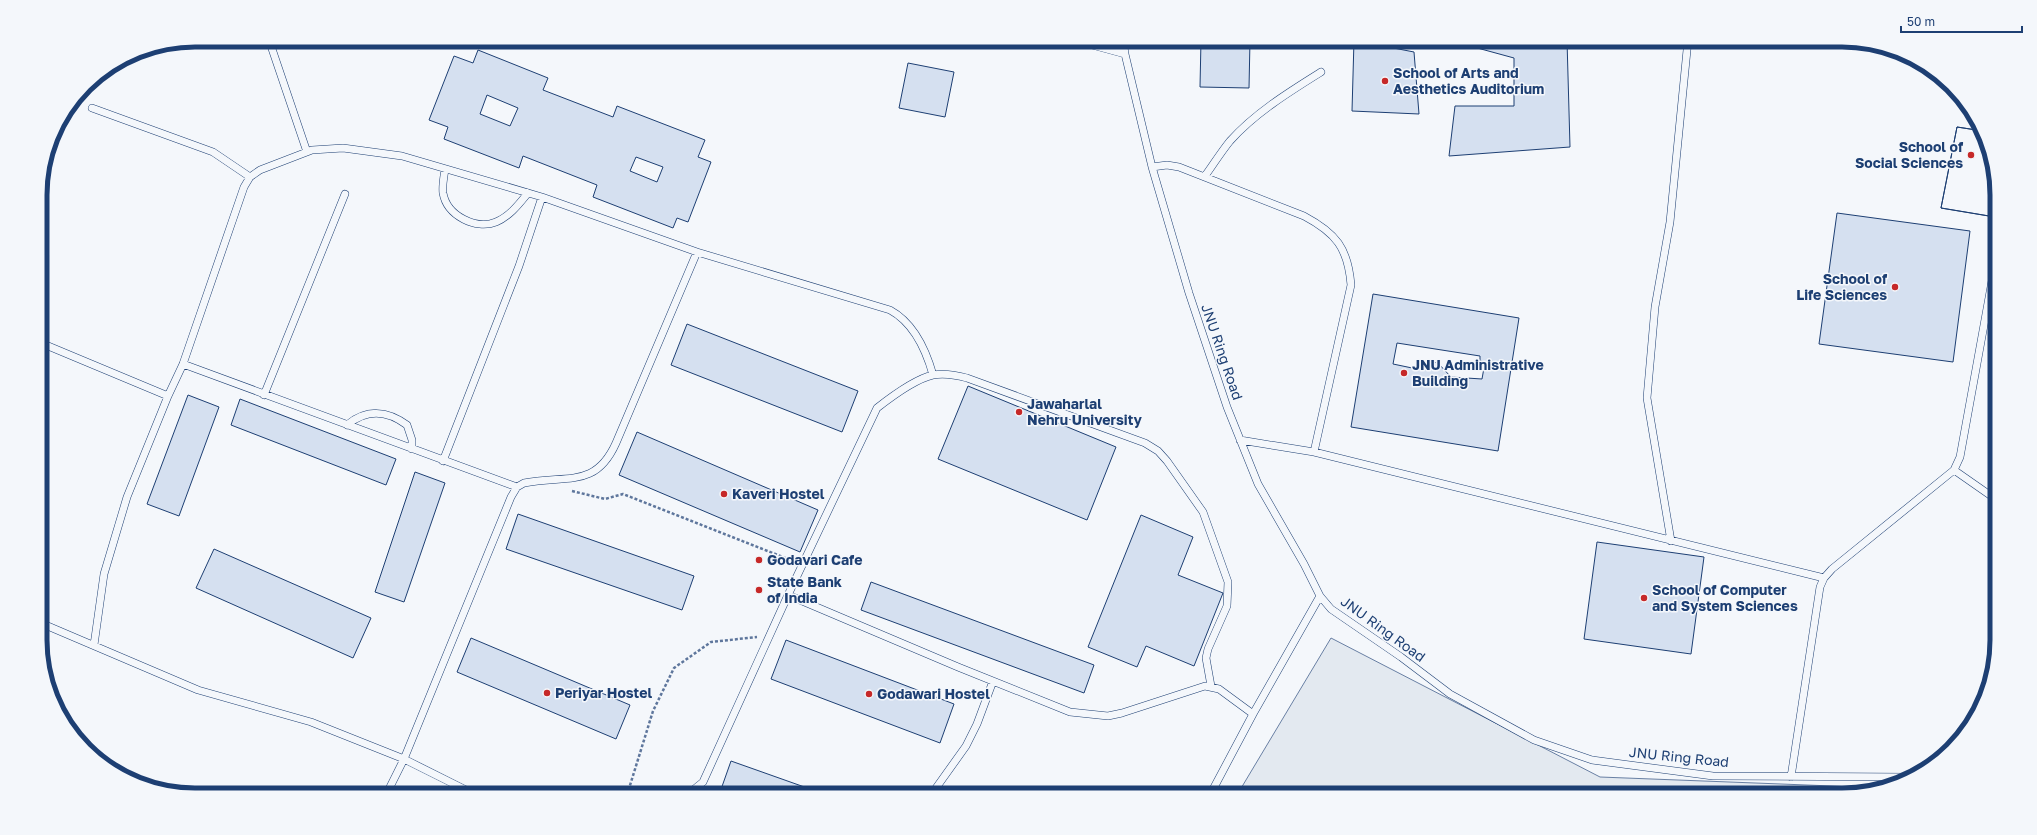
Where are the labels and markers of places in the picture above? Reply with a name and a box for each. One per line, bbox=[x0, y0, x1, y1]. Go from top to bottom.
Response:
place label: School of Arts and Aesthetics Auditorium bbox=[1393, 64, 1544, 97]
marker: School of Arts and Aesthetics Auditorium bbox=[1380, 76, 1390, 86]
place label: School of Social Sciences bbox=[1855, 138, 1964, 171]
marker: School of Social Sciences bbox=[1966, 150, 1976, 160]
place label: School of Life Sciences bbox=[1796, 270, 1888, 303]
marker: School of Life Sciences bbox=[1890, 282, 1900, 292]
place label: JNU Administrative Building bbox=[1412, 356, 1544, 389]
marker: JNU Administrative Building bbox=[1399, 368, 1409, 378]
place label: Jawaharlal Nehru University bbox=[1027, 395, 1142, 428]
marker: Jawaharlal Nehru University bbox=[1014, 407, 1024, 417]
place label: Kaveri Hostel bbox=[732, 485, 825, 502]
marker: Kaveri Hostel bbox=[719, 489, 729, 499]
place label: Godavari Cafe bbox=[767, 551, 862, 568]
marker: Godavari Cafe bbox=[754, 555, 764, 565]
place label: State Bank of India bbox=[767, 573, 842, 606]
place label: School of Computer and System Sciences bbox=[1652, 581, 1798, 614]
marker: State Bank of India bbox=[754, 585, 764, 595]
marker: School of Computer and System Sciences bbox=[1639, 593, 1649, 603]
place label: Periyar Hostel bbox=[555, 684, 652, 701]
place label: Godawari Hostel bbox=[877, 685, 990, 702]
marker: Periyar Hostel bbox=[542, 688, 552, 698]
marker: Godawari Hostel bbox=[864, 689, 874, 699]

